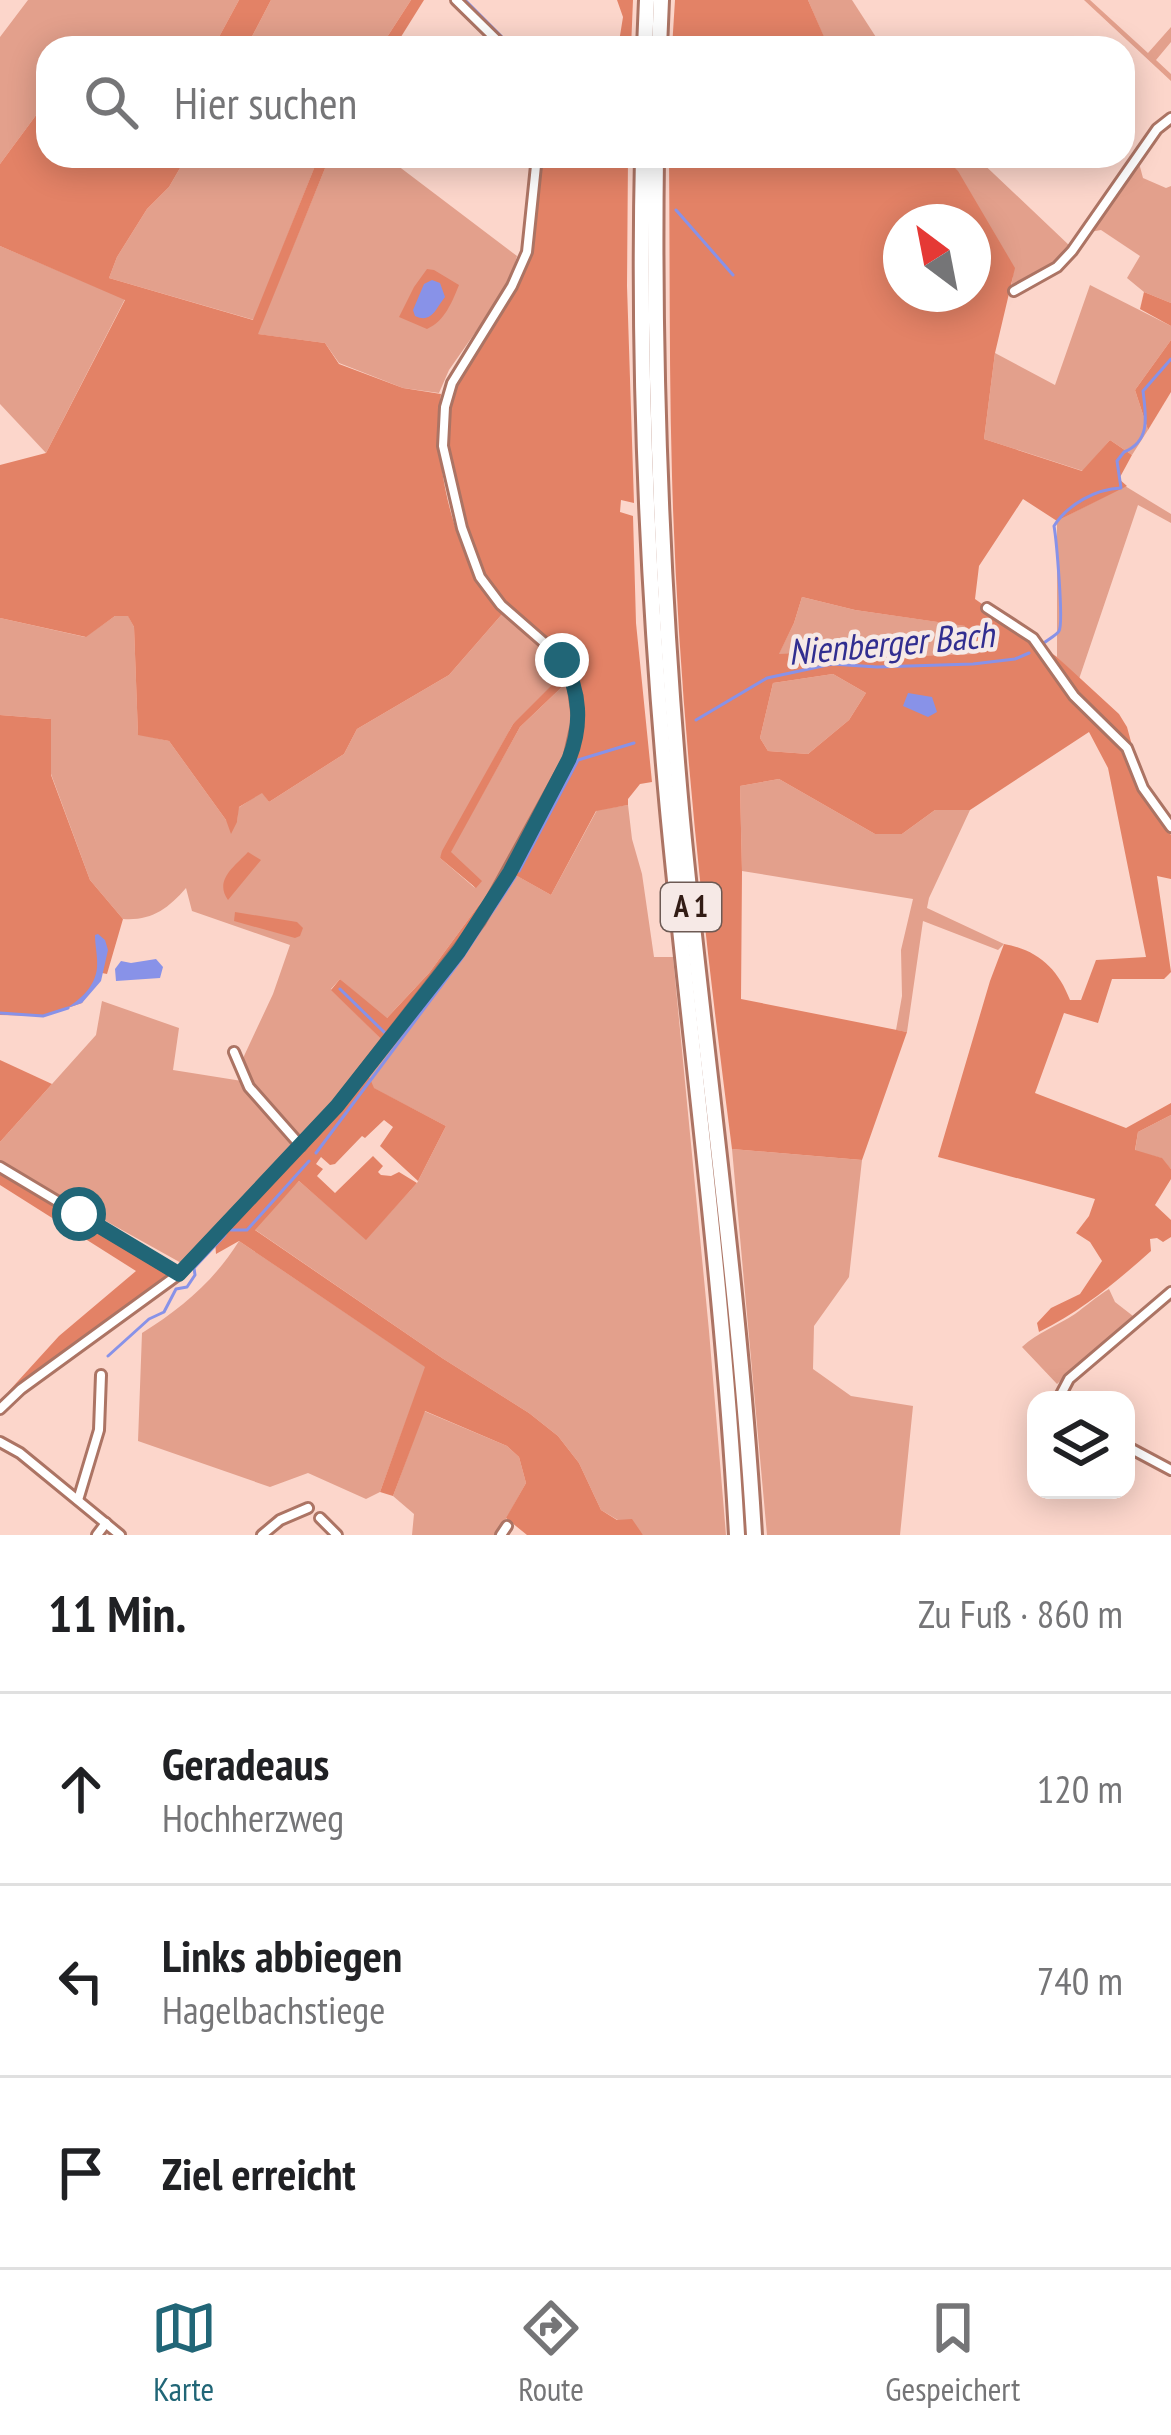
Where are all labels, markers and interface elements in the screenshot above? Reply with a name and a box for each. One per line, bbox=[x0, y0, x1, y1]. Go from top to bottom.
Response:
search box bbox=[36, 36, 1135, 168]
icon: search bbox=[78, 69, 144, 135]
text: Hier suchen bbox=[174, 73, 357, 131]
north arrow bbox=[883, 204, 991, 312]
water label: Nienberger Bach bbox=[786, 610, 998, 675]
route end bbox=[535, 633, 589, 687]
road number: A 1 bbox=[661, 883, 721, 931]
route start bbox=[52, 1187, 106, 1241]
map controls bbox=[1027, 1391, 1135, 1499]
button: layers bbox=[1027, 1391, 1135, 1499]
text: 11 Min. bbox=[48, 1580, 186, 1646]
text: Zu Fuß · 860 m bbox=[918, 1588, 1123, 1639]
text: Geradeaus bbox=[162, 1734, 329, 1792]
icon: ahead bbox=[48, 1756, 114, 1822]
text: 120 m bbox=[1037, 1763, 1123, 1814]
text: Hochherzweg bbox=[162, 1792, 344, 1843]
text: Links abbiegen bbox=[162, 1926, 402, 1984]
icon: left bbox=[48, 1948, 114, 2014]
text: 740 m bbox=[1037, 1955, 1123, 2006]
text: Hagelbachstiege bbox=[162, 1984, 385, 2035]
icon: arrive bbox=[48, 2140, 114, 2206]
text: Ziel erreicht bbox=[162, 2144, 356, 2202]
tab: Karte bbox=[151, 2295, 217, 2410]
tab: Route bbox=[518, 2295, 584, 2410]
tab: Gespeichert bbox=[885, 2295, 1020, 2410]

